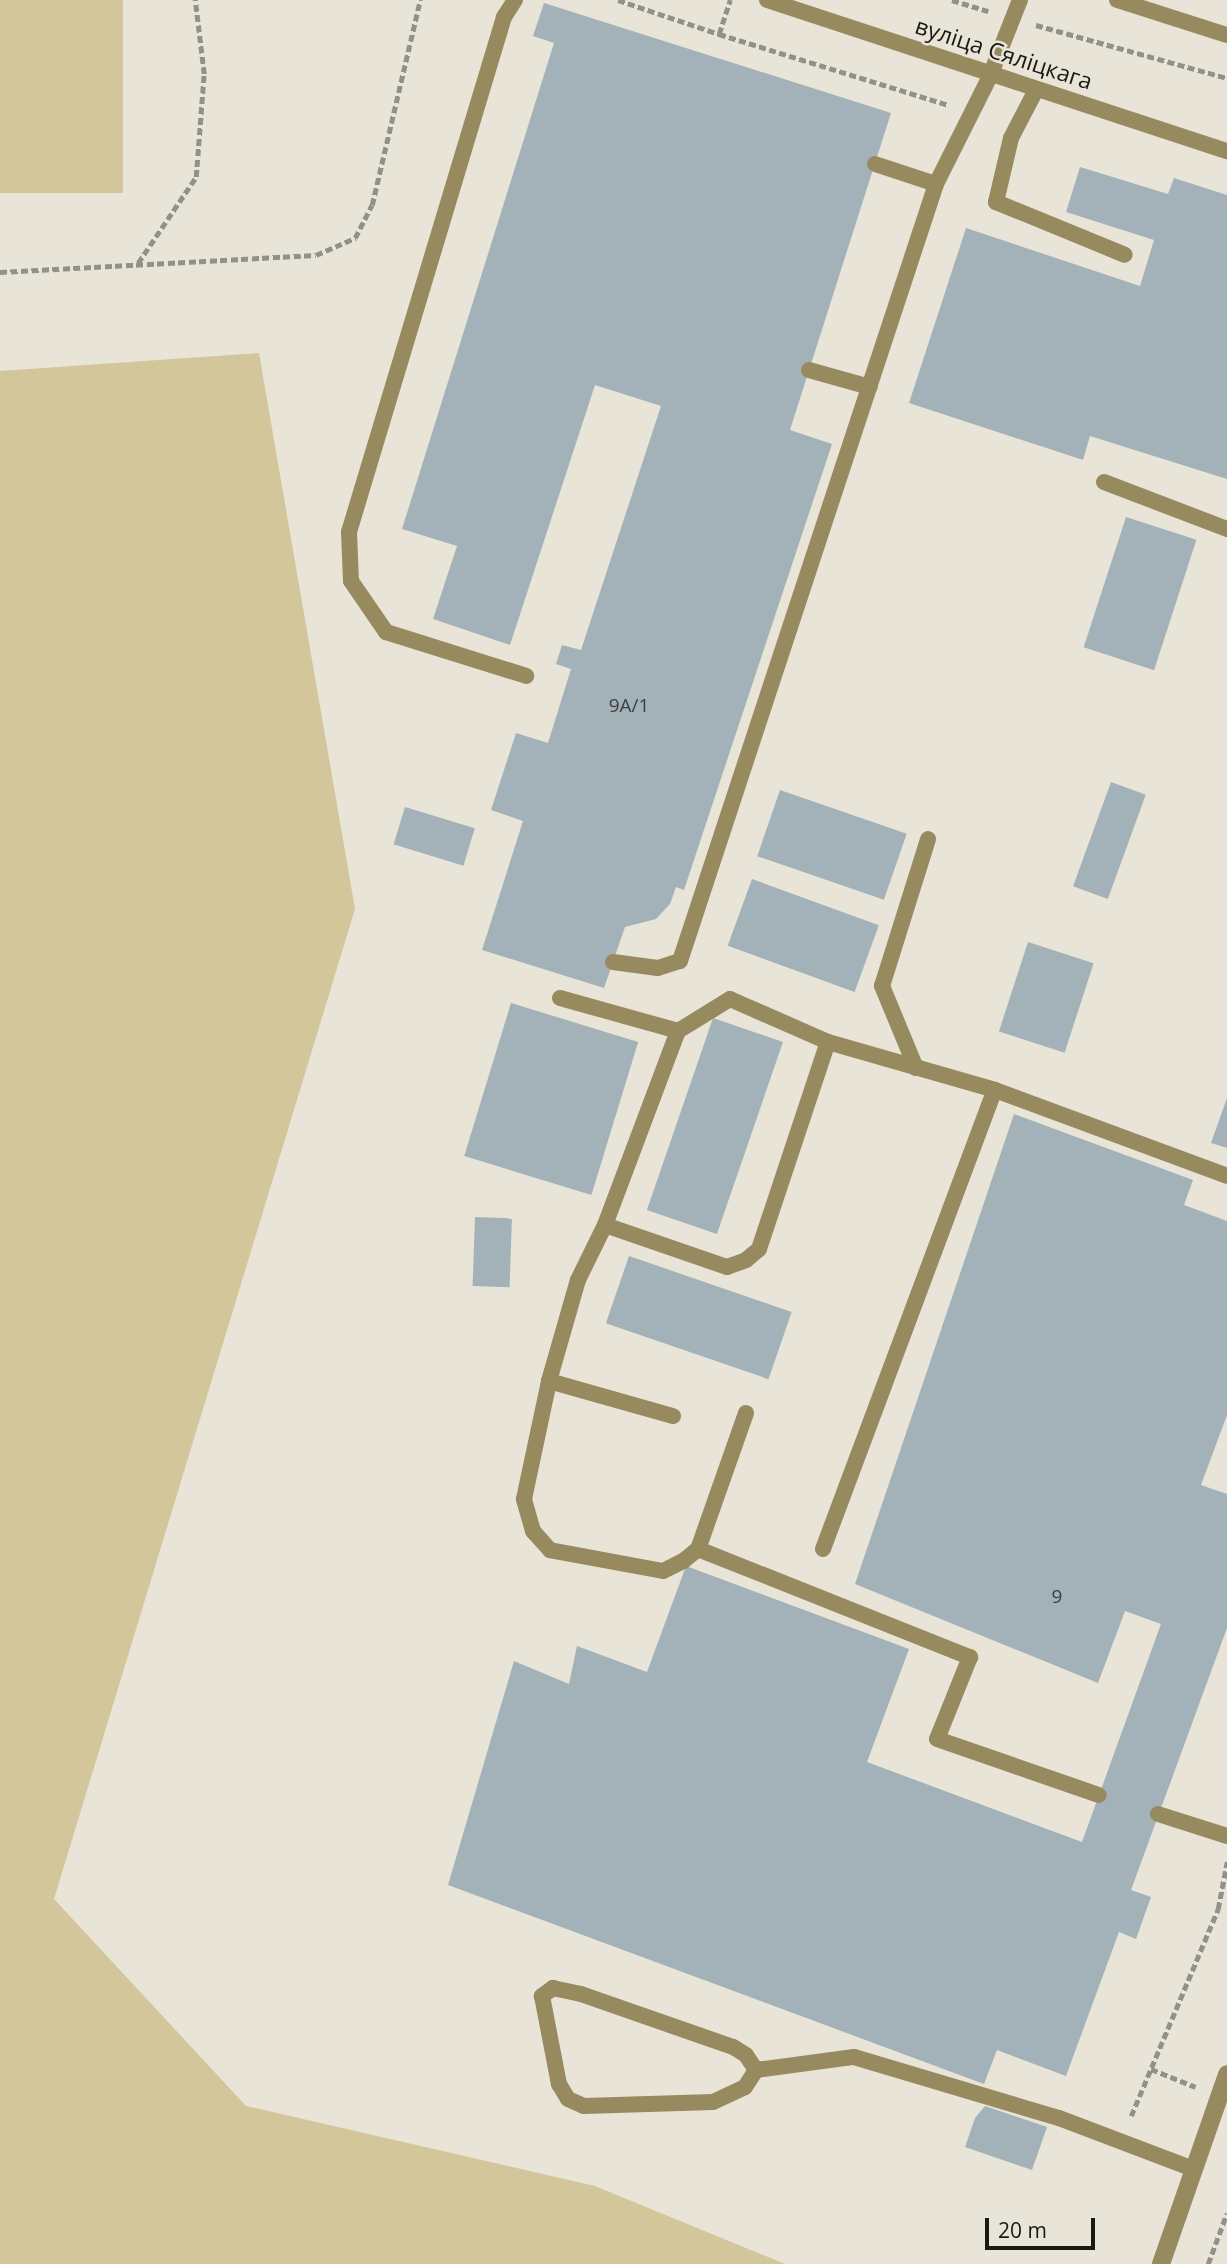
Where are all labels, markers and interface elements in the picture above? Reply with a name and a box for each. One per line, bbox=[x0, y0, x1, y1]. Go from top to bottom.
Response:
street label: вуліца Сяліцкага bbox=[912, 11, 1096, 95]
house number: 9А/1 bbox=[609, 695, 649, 717]
house number: 9 bbox=[1052, 1586, 1062, 1608]
scale bar bbox=[989, 2204, 1099, 2248]
text: 20 m bbox=[998, 2216, 1047, 2244]

